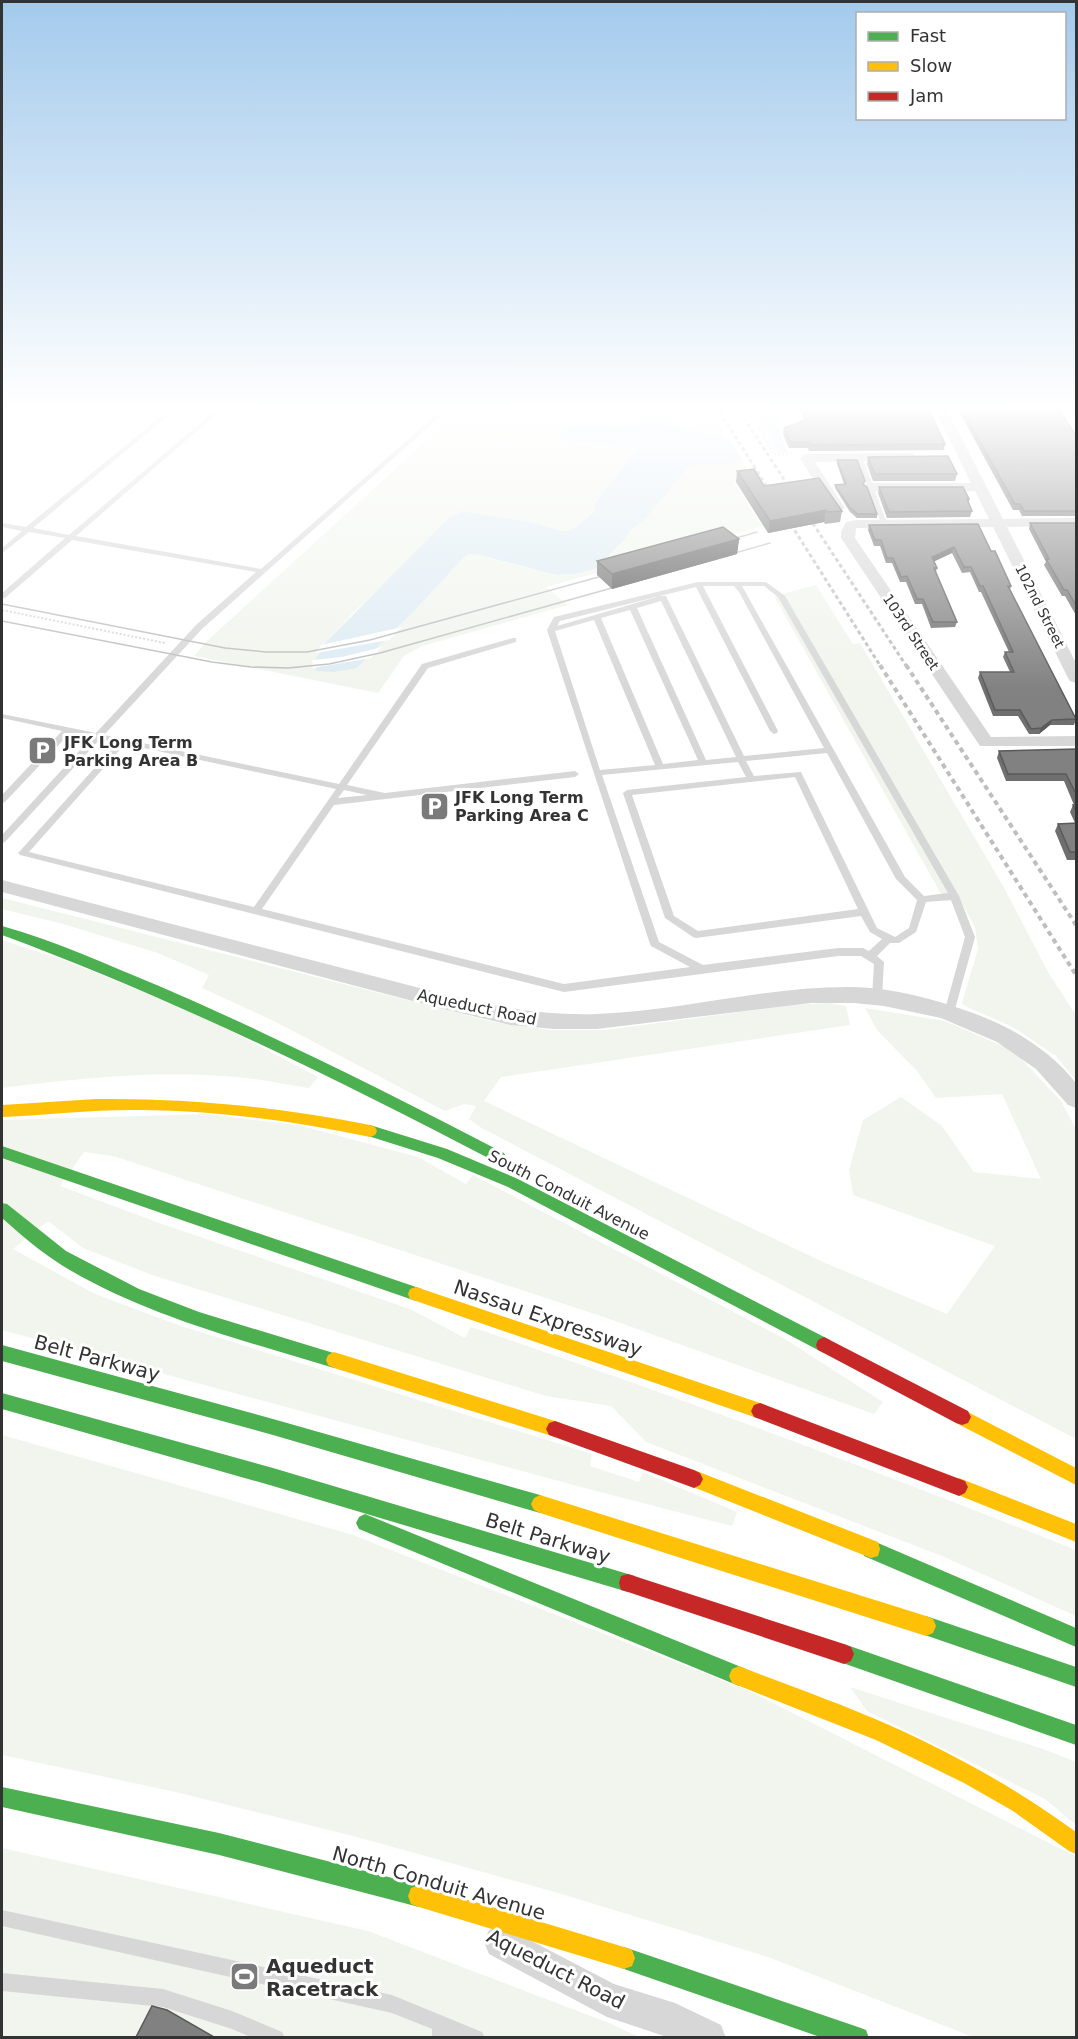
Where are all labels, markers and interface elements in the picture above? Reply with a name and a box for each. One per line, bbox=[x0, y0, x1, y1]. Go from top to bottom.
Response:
legend bbox=[856, 12, 1066, 120]
text: Fast bbox=[910, 25, 946, 46]
text: Slow bbox=[910, 55, 952, 76]
text: Jam bbox=[909, 85, 944, 106]
street label: 102nd Street bbox=[1012, 562, 1068, 651]
street label: 103rd Street bbox=[880, 591, 943, 673]
place label: JFK Long Term Parking Area B bbox=[63, 733, 198, 770]
parking icon: JFK Long Term Parking Area B bbox=[27, 735, 59, 767]
place label: JFK Long Term Parking Area C bbox=[454, 788, 589, 825]
parking icon: JFK Long Term Parking Area C bbox=[418, 790, 450, 822]
street label: Aqueduct Road bbox=[416, 985, 538, 1029]
street label: South Conduit Avenue bbox=[485, 1146, 653, 1244]
street label: Nassau Expressway bbox=[451, 1274, 646, 1362]
street label: Belt Parkway bbox=[31, 1330, 163, 1386]
street label: Belt Parkway bbox=[483, 1508, 614, 1568]
street label: North Conduit Avenue bbox=[330, 1841, 548, 1925]
street label: Aqueduct Road bbox=[483, 1924, 629, 2014]
place label: Aqueduct Racetrack bbox=[266, 1954, 379, 2001]
sports icon: Aqueduct Racetrack bbox=[229, 1961, 261, 1993]

